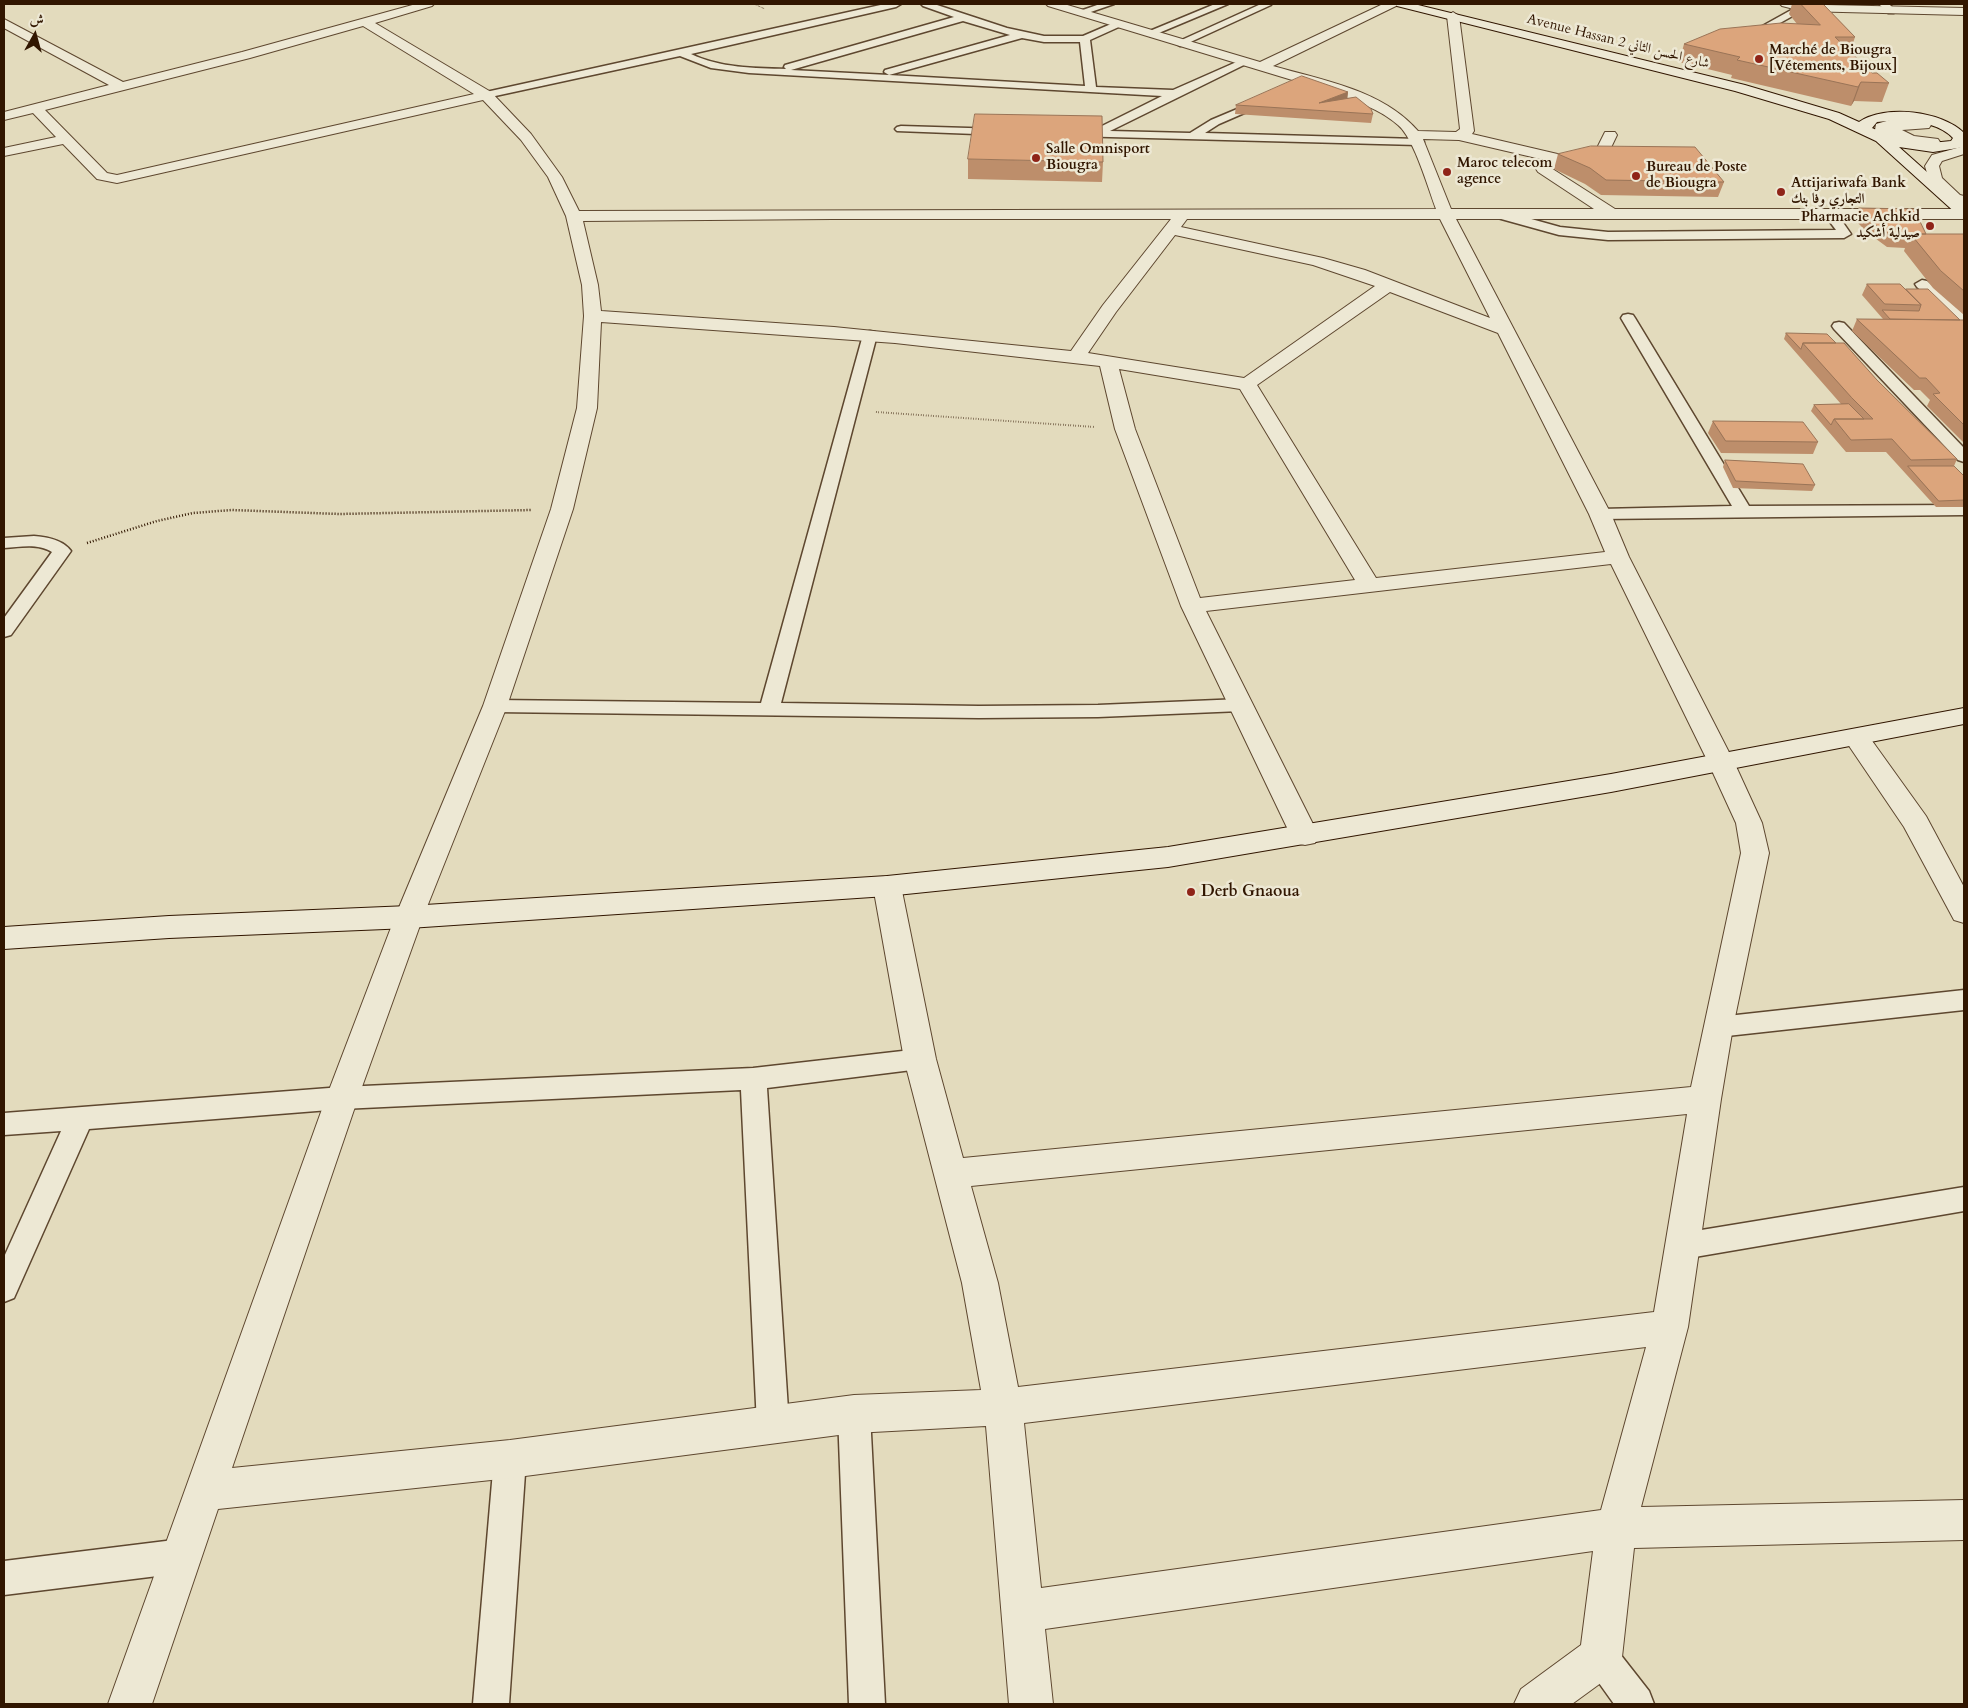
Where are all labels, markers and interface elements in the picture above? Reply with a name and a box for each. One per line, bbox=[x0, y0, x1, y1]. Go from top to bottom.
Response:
text: ش bbox=[29, 9, 45, 30]
north arrow bbox=[10, 10, 60, 60]
street label: Avenue Hassan 2 شارع الحسن الثاني bbox=[1525, 11, 1711, 73]
place label: Marché de Biougra [Vétements, Bijoux] bbox=[1769, 43, 1897, 75]
marker: Marché de Biougra [Vétements, Bijoux] bbox=[1753, 53, 1765, 65]
place label: Salle Omnisport Biougra bbox=[1046, 142, 1150, 174]
marker: Salle Omnisport Biougra bbox=[1030, 152, 1042, 164]
place label: Maroc telecom agence bbox=[1457, 156, 1552, 188]
place label: Bureau de Poste de Biougra bbox=[1646, 160, 1747, 192]
marker: Maroc telecom agence bbox=[1441, 166, 1453, 178]
marker: Bureau de Poste de Biougra bbox=[1630, 170, 1642, 182]
place label: Attijariwafa Bank التجاري وفا بنك bbox=[1791, 176, 1906, 208]
marker: Attijariwafa Bank التجاري وفا بنك bbox=[1775, 186, 1787, 198]
place label: Pharmacie Achkid صيدلية أشكيد bbox=[1801, 210, 1920, 242]
marker: Pharmacie Achkid صيدلية أشكيد bbox=[1924, 220, 1936, 232]
place label: Derb Gnaoua bbox=[1201, 882, 1300, 902]
marker: Derb Gnaoua bbox=[1185, 886, 1197, 898]

